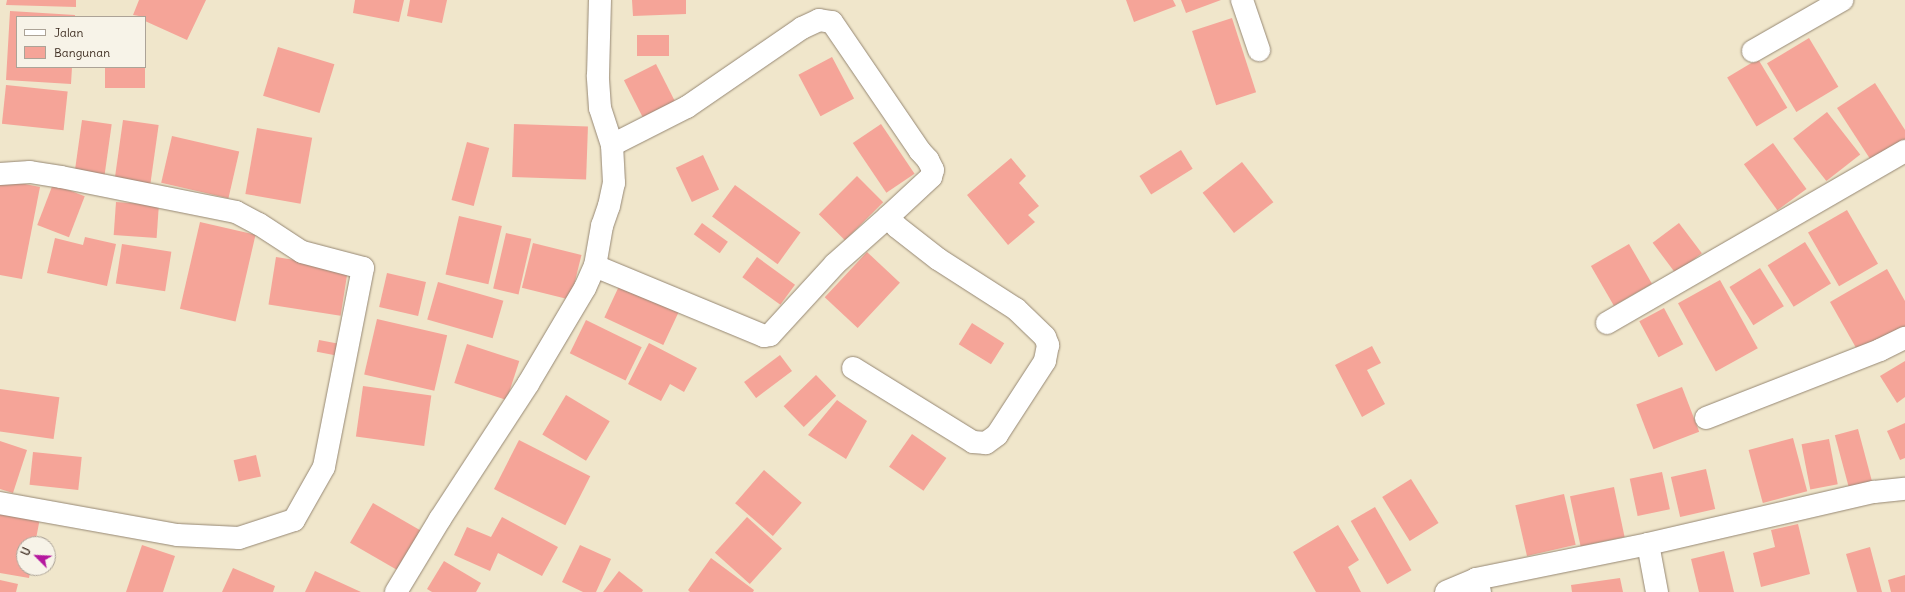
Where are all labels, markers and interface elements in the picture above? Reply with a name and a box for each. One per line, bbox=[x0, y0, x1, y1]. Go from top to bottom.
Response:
legend bbox=[16, 16, 146, 68]
text: Jalan bbox=[54, 25, 83, 40]
text: Bangunan bbox=[54, 45, 110, 60]
north arrow bbox=[16, 536, 56, 576]
text: U bbox=[18, 545, 34, 558]

